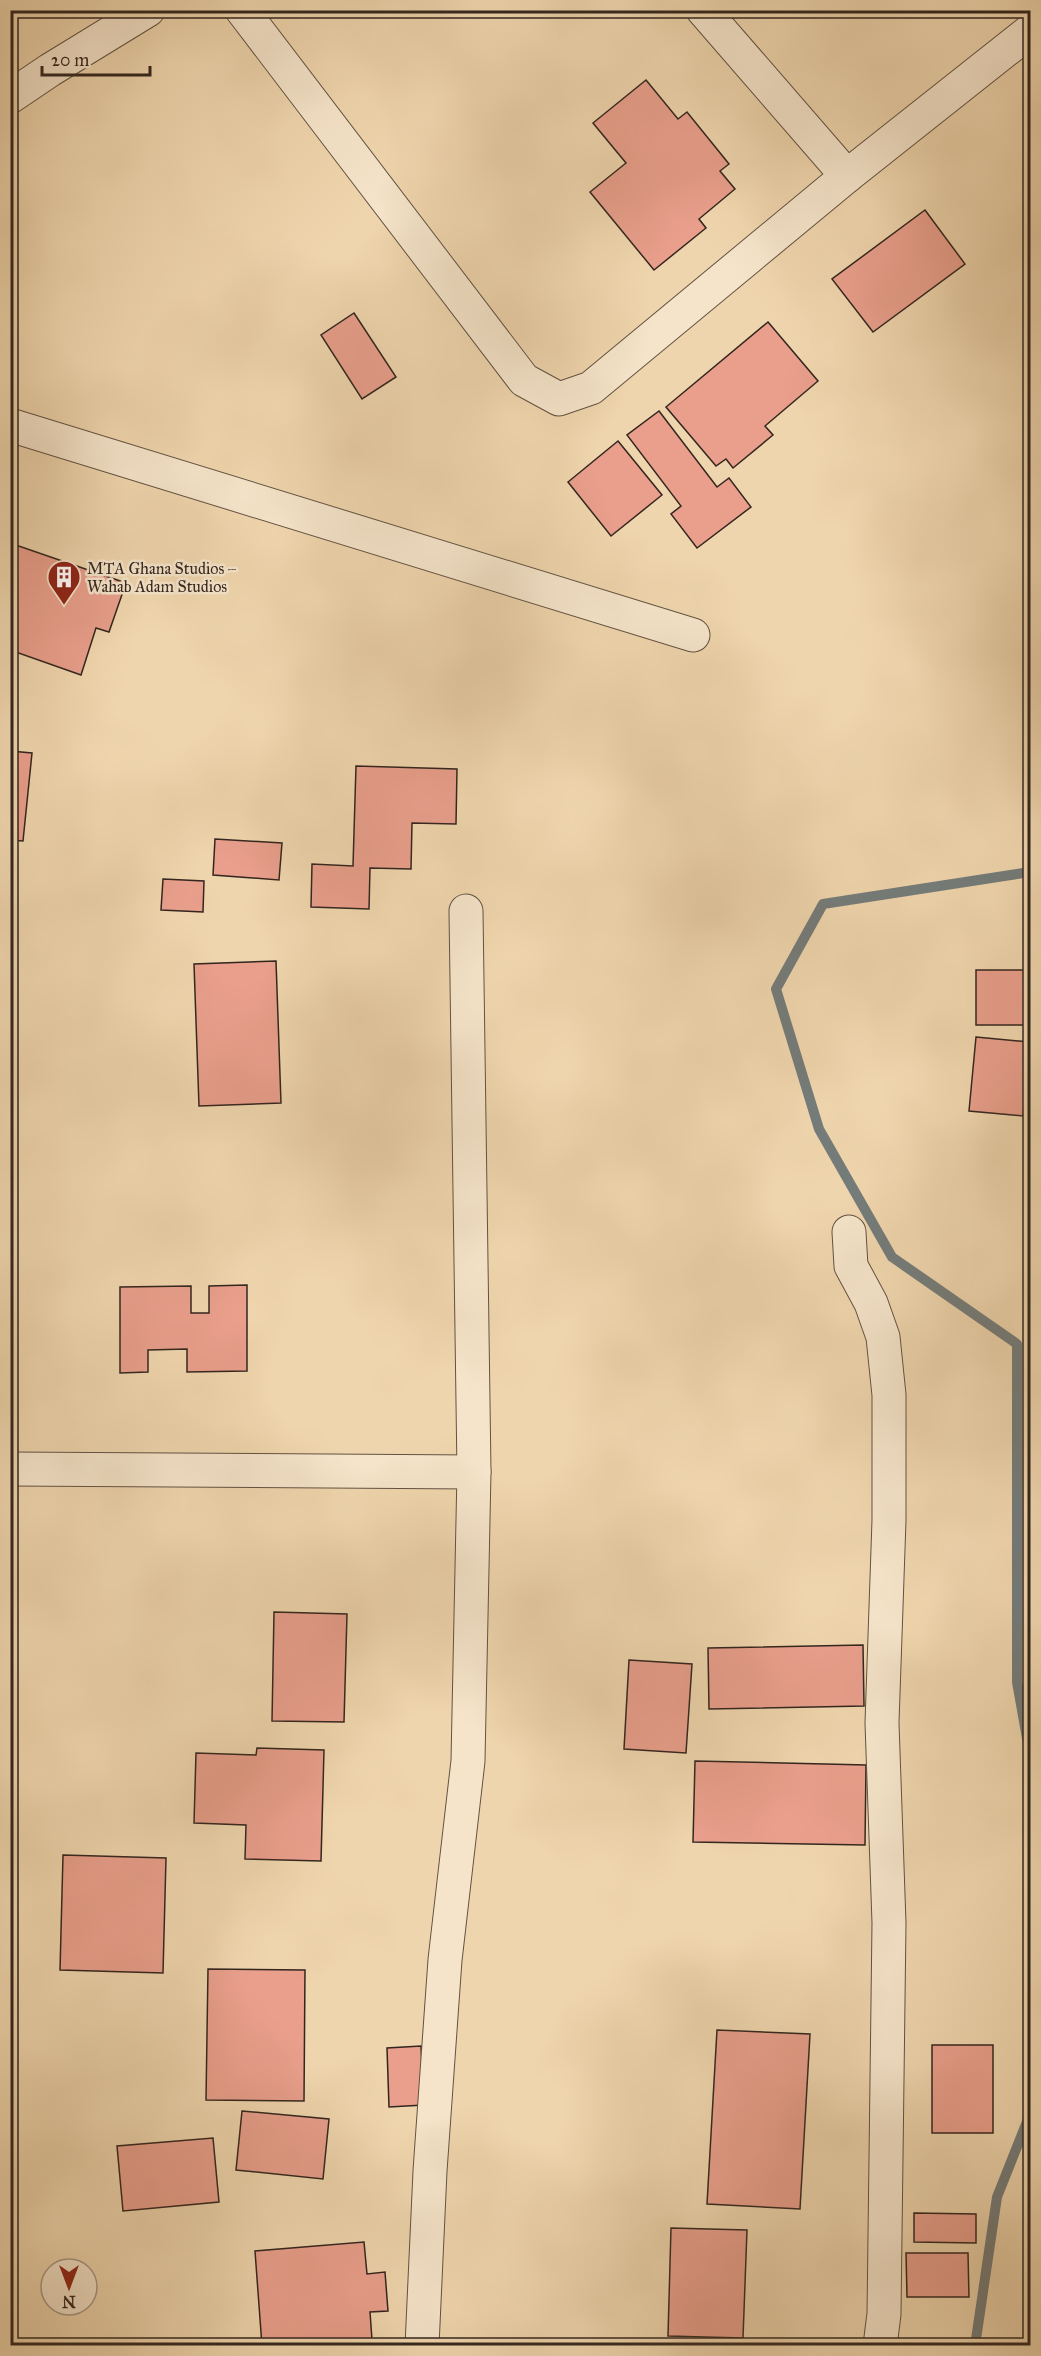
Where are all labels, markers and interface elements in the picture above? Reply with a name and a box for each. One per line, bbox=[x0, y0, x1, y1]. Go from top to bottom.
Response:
scale bar bbox=[42, 39, 150, 77]
text: 20 m bbox=[51, 49, 89, 71]
building icon: MTA Ghana Studios – Wahab Adam Studios bbox=[46, 559, 82, 606]
place label: MTA Ghana Studios – Wahab Adam Studios bbox=[87, 559, 237, 596]
north arrow bbox=[39, 2257, 99, 2317]
text: N bbox=[62, 2292, 76, 2311]

